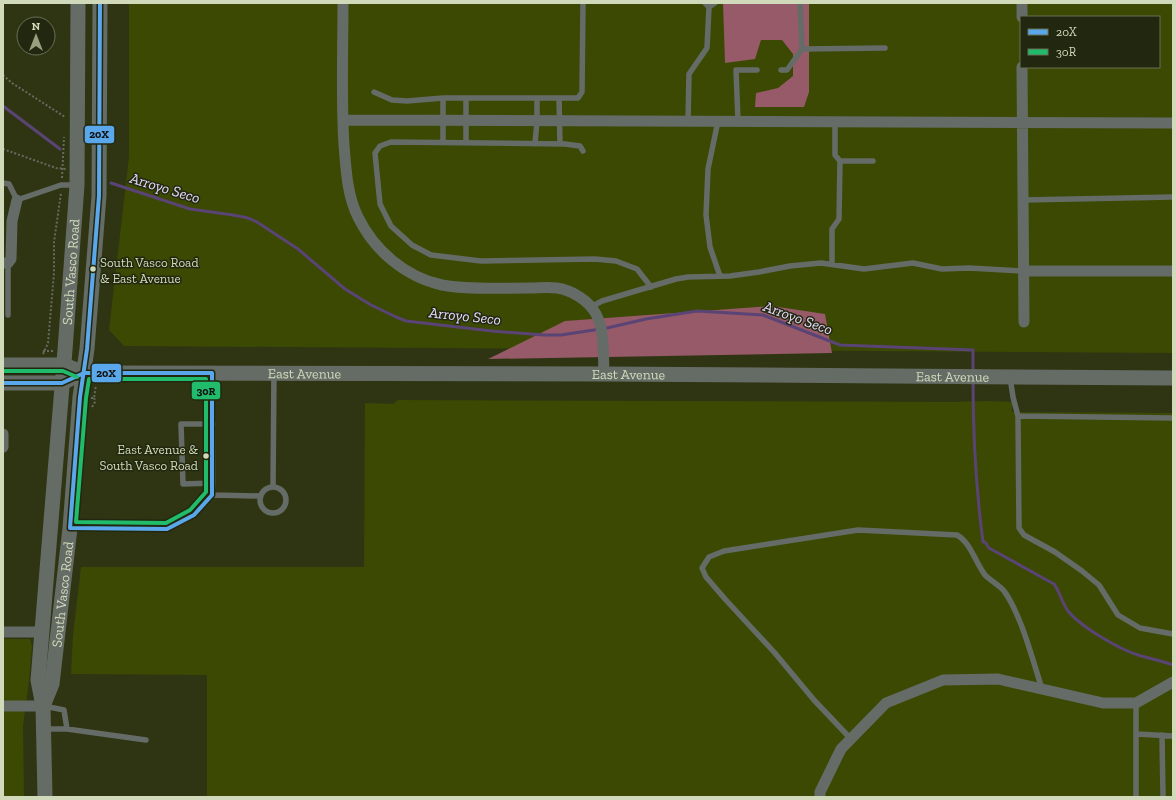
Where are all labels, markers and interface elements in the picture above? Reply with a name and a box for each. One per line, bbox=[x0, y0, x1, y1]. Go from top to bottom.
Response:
north arrow bbox=[16, 16, 56, 56]
legend bbox=[1020, 16, 1160, 68]
text: N bbox=[32, 20, 41, 33]
text: 20X bbox=[1056, 25, 1077, 39]
text: 30R bbox=[1056, 45, 1077, 59]
line badge: 20X bbox=[84, 125, 115, 144]
text: 20X bbox=[89, 128, 109, 141]
water label: Arroyo Seco bbox=[127, 169, 202, 207]
street label: South Vasco Road bbox=[59, 218, 84, 325]
place label: South Vasco Road & East Avenue bbox=[100, 255, 199, 286]
marker: South Vasco Road & East Avenue bbox=[88, 264, 98, 274]
water label: Arroyo Seco bbox=[760, 297, 835, 339]
water label: Arroyo Seco bbox=[427, 303, 502, 329]
line badge: 20X bbox=[91, 363, 122, 383]
street label: East Avenue bbox=[268, 365, 342, 382]
street label: East Avenue bbox=[592, 366, 666, 383]
text: 20X bbox=[96, 367, 116, 380]
street label: East Avenue bbox=[916, 368, 990, 386]
line badge: 30R bbox=[191, 381, 221, 400]
text: 30R bbox=[196, 385, 216, 398]
place label: East Avenue & South Vasco Road bbox=[99, 442, 198, 473]
marker: East Avenue & South Vasco Road bbox=[201, 451, 211, 461]
street label: South Vasco Road bbox=[48, 540, 77, 648]

